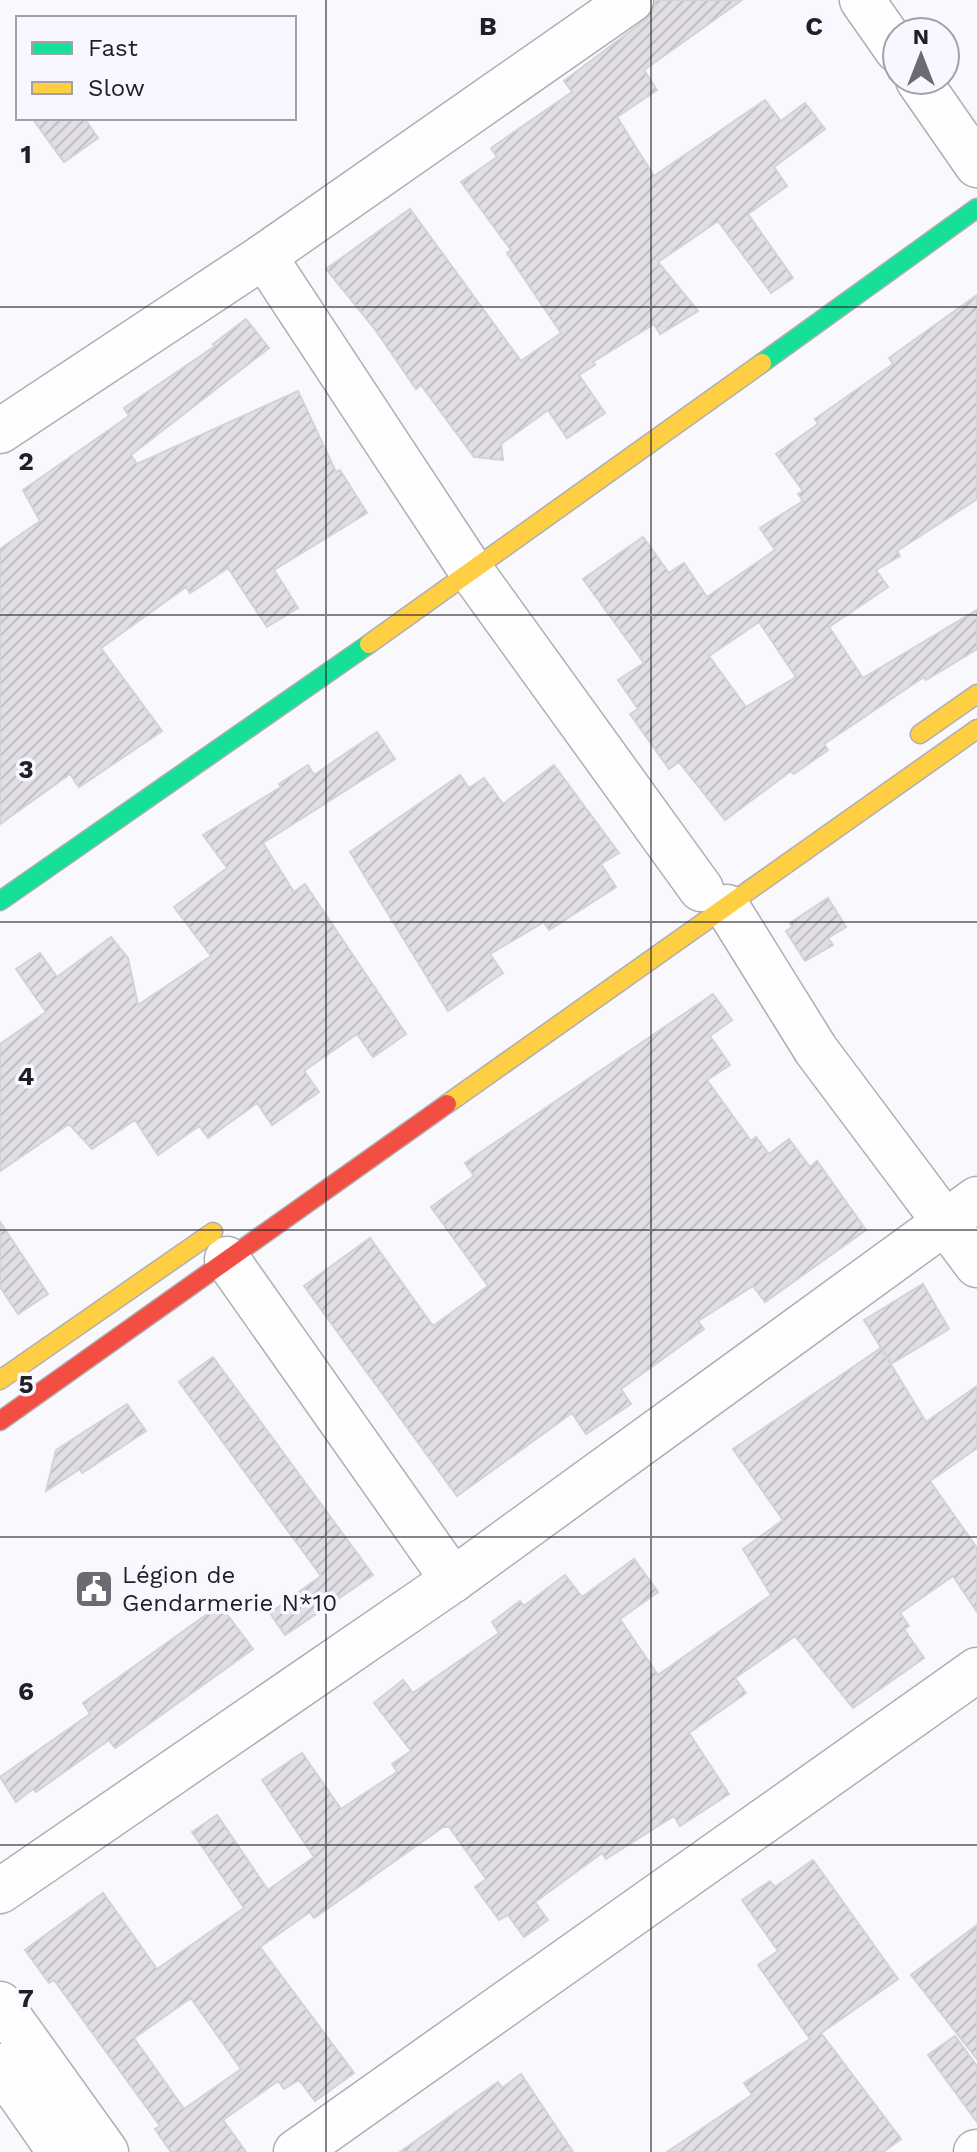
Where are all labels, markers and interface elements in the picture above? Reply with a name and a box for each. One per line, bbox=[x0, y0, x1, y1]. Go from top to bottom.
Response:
text: B bbox=[479, 11, 497, 41]
text: C bbox=[805, 11, 823, 41]
legend bbox=[16, 16, 296, 120]
north arrow bbox=[881, 16, 961, 96]
text: N bbox=[913, 24, 929, 49]
text: Fast bbox=[88, 34, 138, 62]
text: Slow bbox=[88, 74, 145, 102]
text: 1 bbox=[20, 139, 32, 169]
text: 2 bbox=[18, 446, 34, 476]
text: 3 bbox=[18, 754, 34, 784]
text: 4 bbox=[18, 1061, 35, 1091]
text: 5 bbox=[18, 1369, 34, 1399]
place label: Légion de Gendarmerie N*10 bbox=[122, 1561, 337, 1617]
public building icon: Légion de Gendarmerie N*10 bbox=[73, 1568, 115, 1610]
text: 6 bbox=[18, 1676, 34, 1706]
text: 7 bbox=[18, 1983, 34, 2013]

